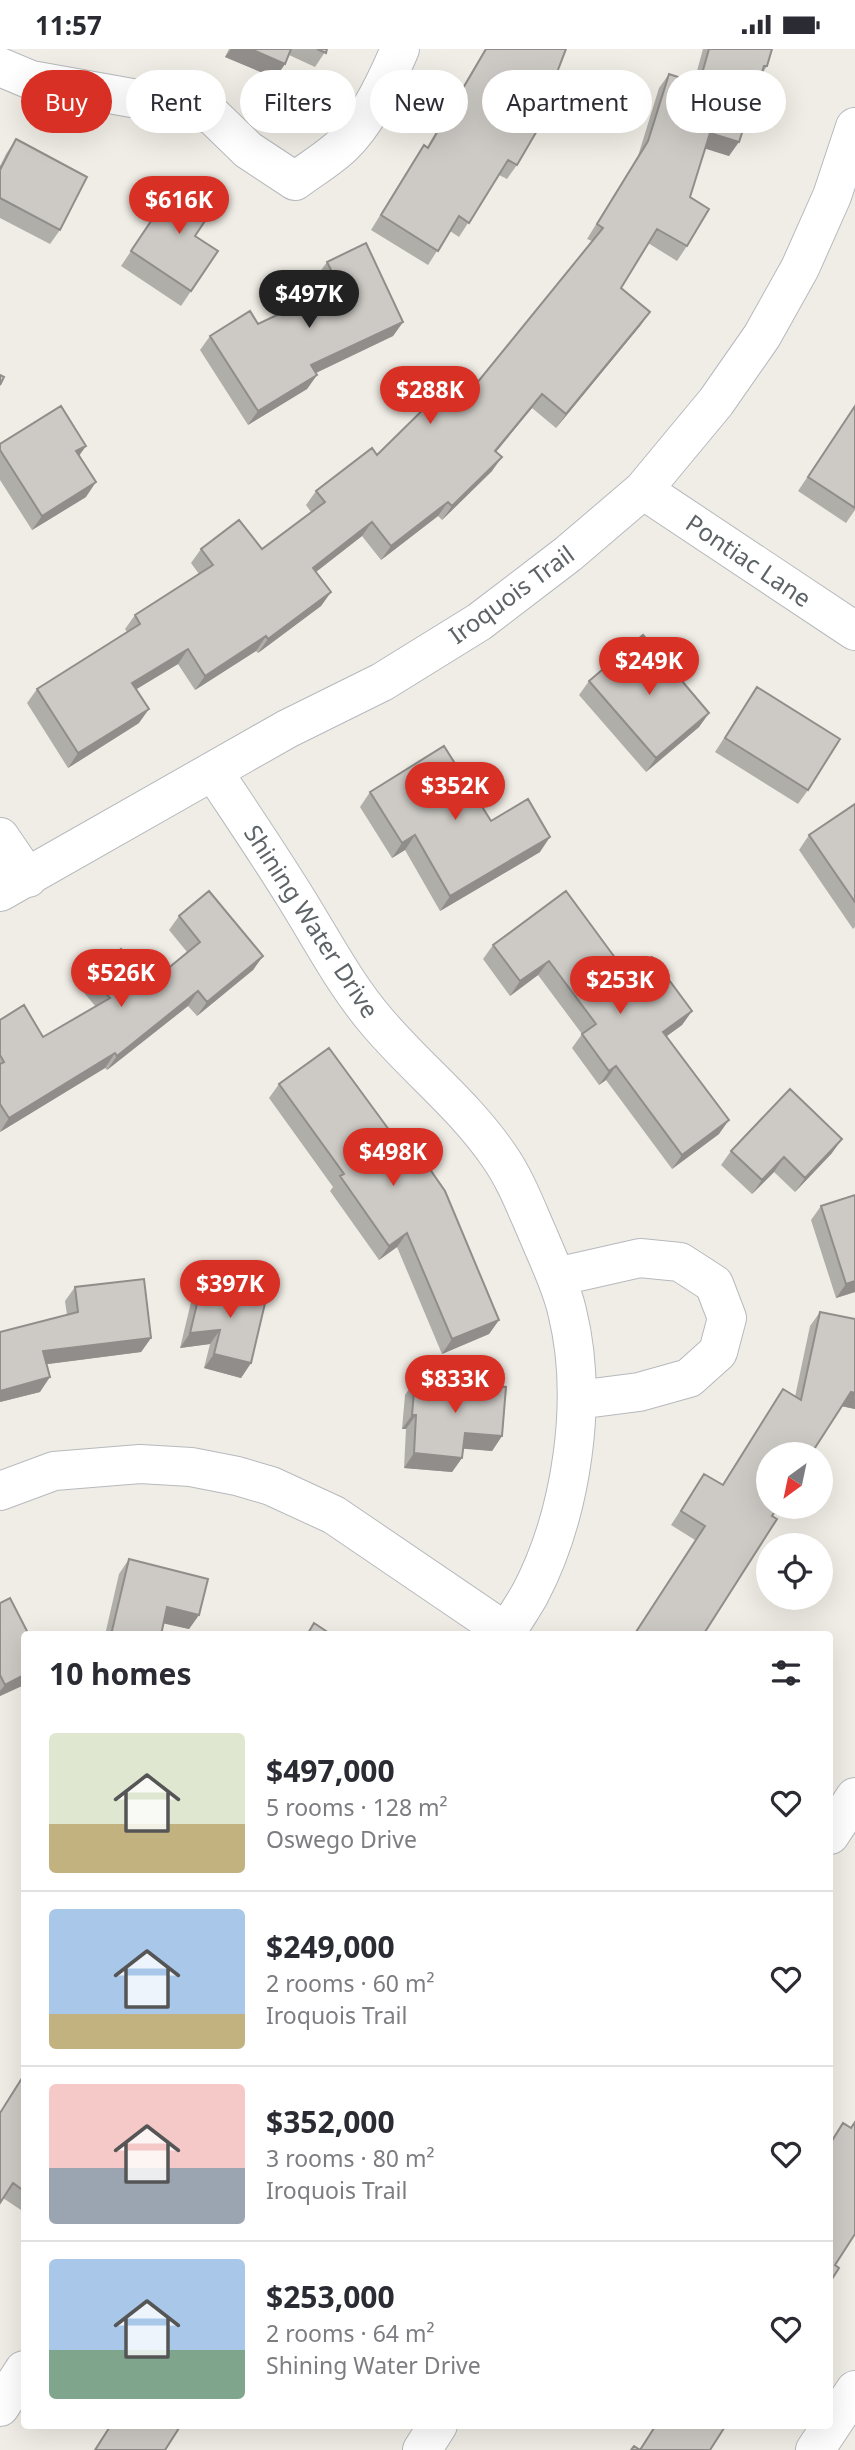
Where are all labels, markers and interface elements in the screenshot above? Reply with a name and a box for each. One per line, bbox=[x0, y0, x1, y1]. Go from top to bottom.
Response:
text: 11:57 bbox=[35, 7, 102, 43]
chip: Buy bbox=[21, 70, 112, 133]
chip: Rent bbox=[126, 70, 226, 133]
chip: Filters bbox=[240, 70, 356, 133]
chip: New bbox=[370, 70, 468, 133]
chip: Apartment bbox=[482, 70, 652, 133]
chip: House bbox=[666, 70, 786, 133]
pin: $616K bbox=[130, 177, 228, 236]
text: $616K bbox=[145, 183, 213, 215]
pin: $497K bbox=[260, 271, 358, 330]
text: $497K bbox=[275, 277, 343, 309]
pin: $288K bbox=[381, 367, 479, 426]
text: $288K bbox=[396, 373, 464, 405]
street label: Pontiac Lane bbox=[680, 506, 818, 614]
street label: Iroquois Trail bbox=[442, 537, 580, 651]
pin: $249K bbox=[600, 637, 698, 697]
text: $249K bbox=[615, 644, 683, 676]
pin: $352K bbox=[406, 763, 504, 822]
text: $352K bbox=[421, 769, 489, 801]
street label: Shining Water Drive bbox=[237, 818, 387, 1024]
pin: $526K bbox=[72, 949, 170, 1009]
text: $526K bbox=[87, 956, 155, 988]
pin: $253K bbox=[571, 957, 669, 1016]
text: $253K bbox=[586, 963, 654, 995]
pin: $498K bbox=[344, 1129, 442, 1188]
text: $498K bbox=[359, 1135, 427, 1167]
pin: $397K bbox=[181, 1261, 279, 1320]
text: $397K bbox=[196, 1267, 264, 1299]
pin: $833K bbox=[406, 1355, 504, 1415]
text: $833K bbox=[421, 1362, 489, 1394]
north arrow bbox=[756, 1442, 833, 1519]
map controls bbox=[756, 1442, 833, 1610]
button: locate bbox=[756, 1533, 833, 1610]
text: 10 homes bbox=[49, 1653, 192, 1694]
icon: filters bbox=[767, 1654, 805, 1692]
text: $497,000 bbox=[266, 1750, 395, 1791]
icon: home bbox=[105, 1761, 189, 1845]
icon: heart bbox=[767, 1784, 805, 1822]
text: 5 rooms · 128 m² bbox=[266, 1791, 448, 1823]
text: Oswego Drive bbox=[266, 1823, 417, 1855]
text: $249,000 bbox=[266, 1926, 395, 1967]
icon: home bbox=[105, 1937, 189, 2021]
icon: heart bbox=[767, 1960, 805, 1998]
text: 2 rooms · 60 m² bbox=[266, 1967, 435, 1999]
text: Iroquois Trail bbox=[266, 1999, 407, 2031]
text: $352,000 bbox=[266, 2101, 395, 2142]
icon: home bbox=[105, 2112, 189, 2196]
icon: heart bbox=[767, 2135, 805, 2173]
text: 3 rooms · 80 m² bbox=[266, 2142, 435, 2174]
text: Iroquois Trail bbox=[266, 2174, 407, 2206]
text: $253,000 bbox=[266, 2276, 395, 2317]
icon: home bbox=[105, 2287, 189, 2371]
icon: heart bbox=[767, 2310, 805, 2348]
text: 2 rooms · 64 m² bbox=[266, 2317, 435, 2349]
text: Shining Water Drive bbox=[266, 2349, 481, 2381]

